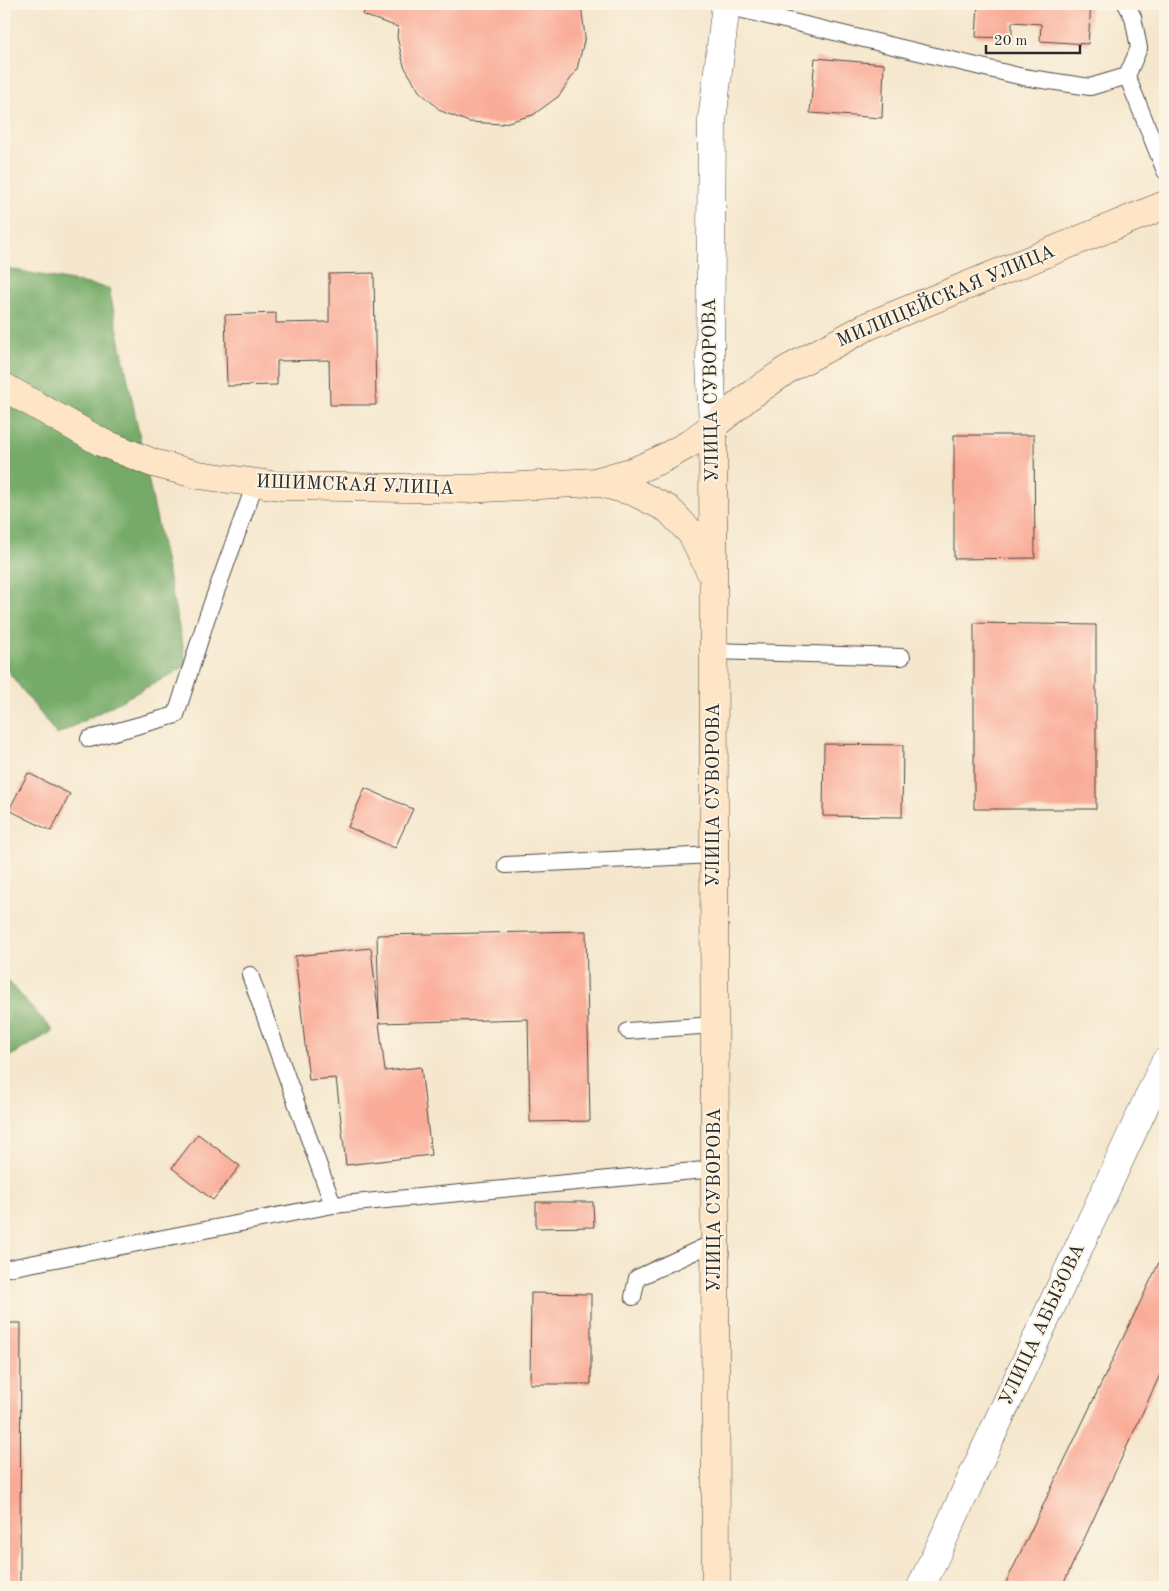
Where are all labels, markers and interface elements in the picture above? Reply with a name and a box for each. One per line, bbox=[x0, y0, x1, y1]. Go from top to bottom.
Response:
scale bar bbox=[986, 22, 1080, 54]
text: 20 m bbox=[994, 34, 1028, 49]
street label: МИЛИЦЕЙСКАЯ УЛИЦА bbox=[832, 238, 1058, 352]
street label: УЛИЦА СУВОРОВА bbox=[701, 297, 723, 482]
street label: ИШИМСКАЯ УЛИЦА bbox=[256, 473, 455, 499]
street label: УЛИЦА СУВОРОВА bbox=[705, 702, 724, 887]
street label: УЛИЦА СУВОРОВА bbox=[706, 1107, 725, 1292]
street label: УЛИЦА АБЫЗОВА bbox=[997, 1241, 1089, 1409]

